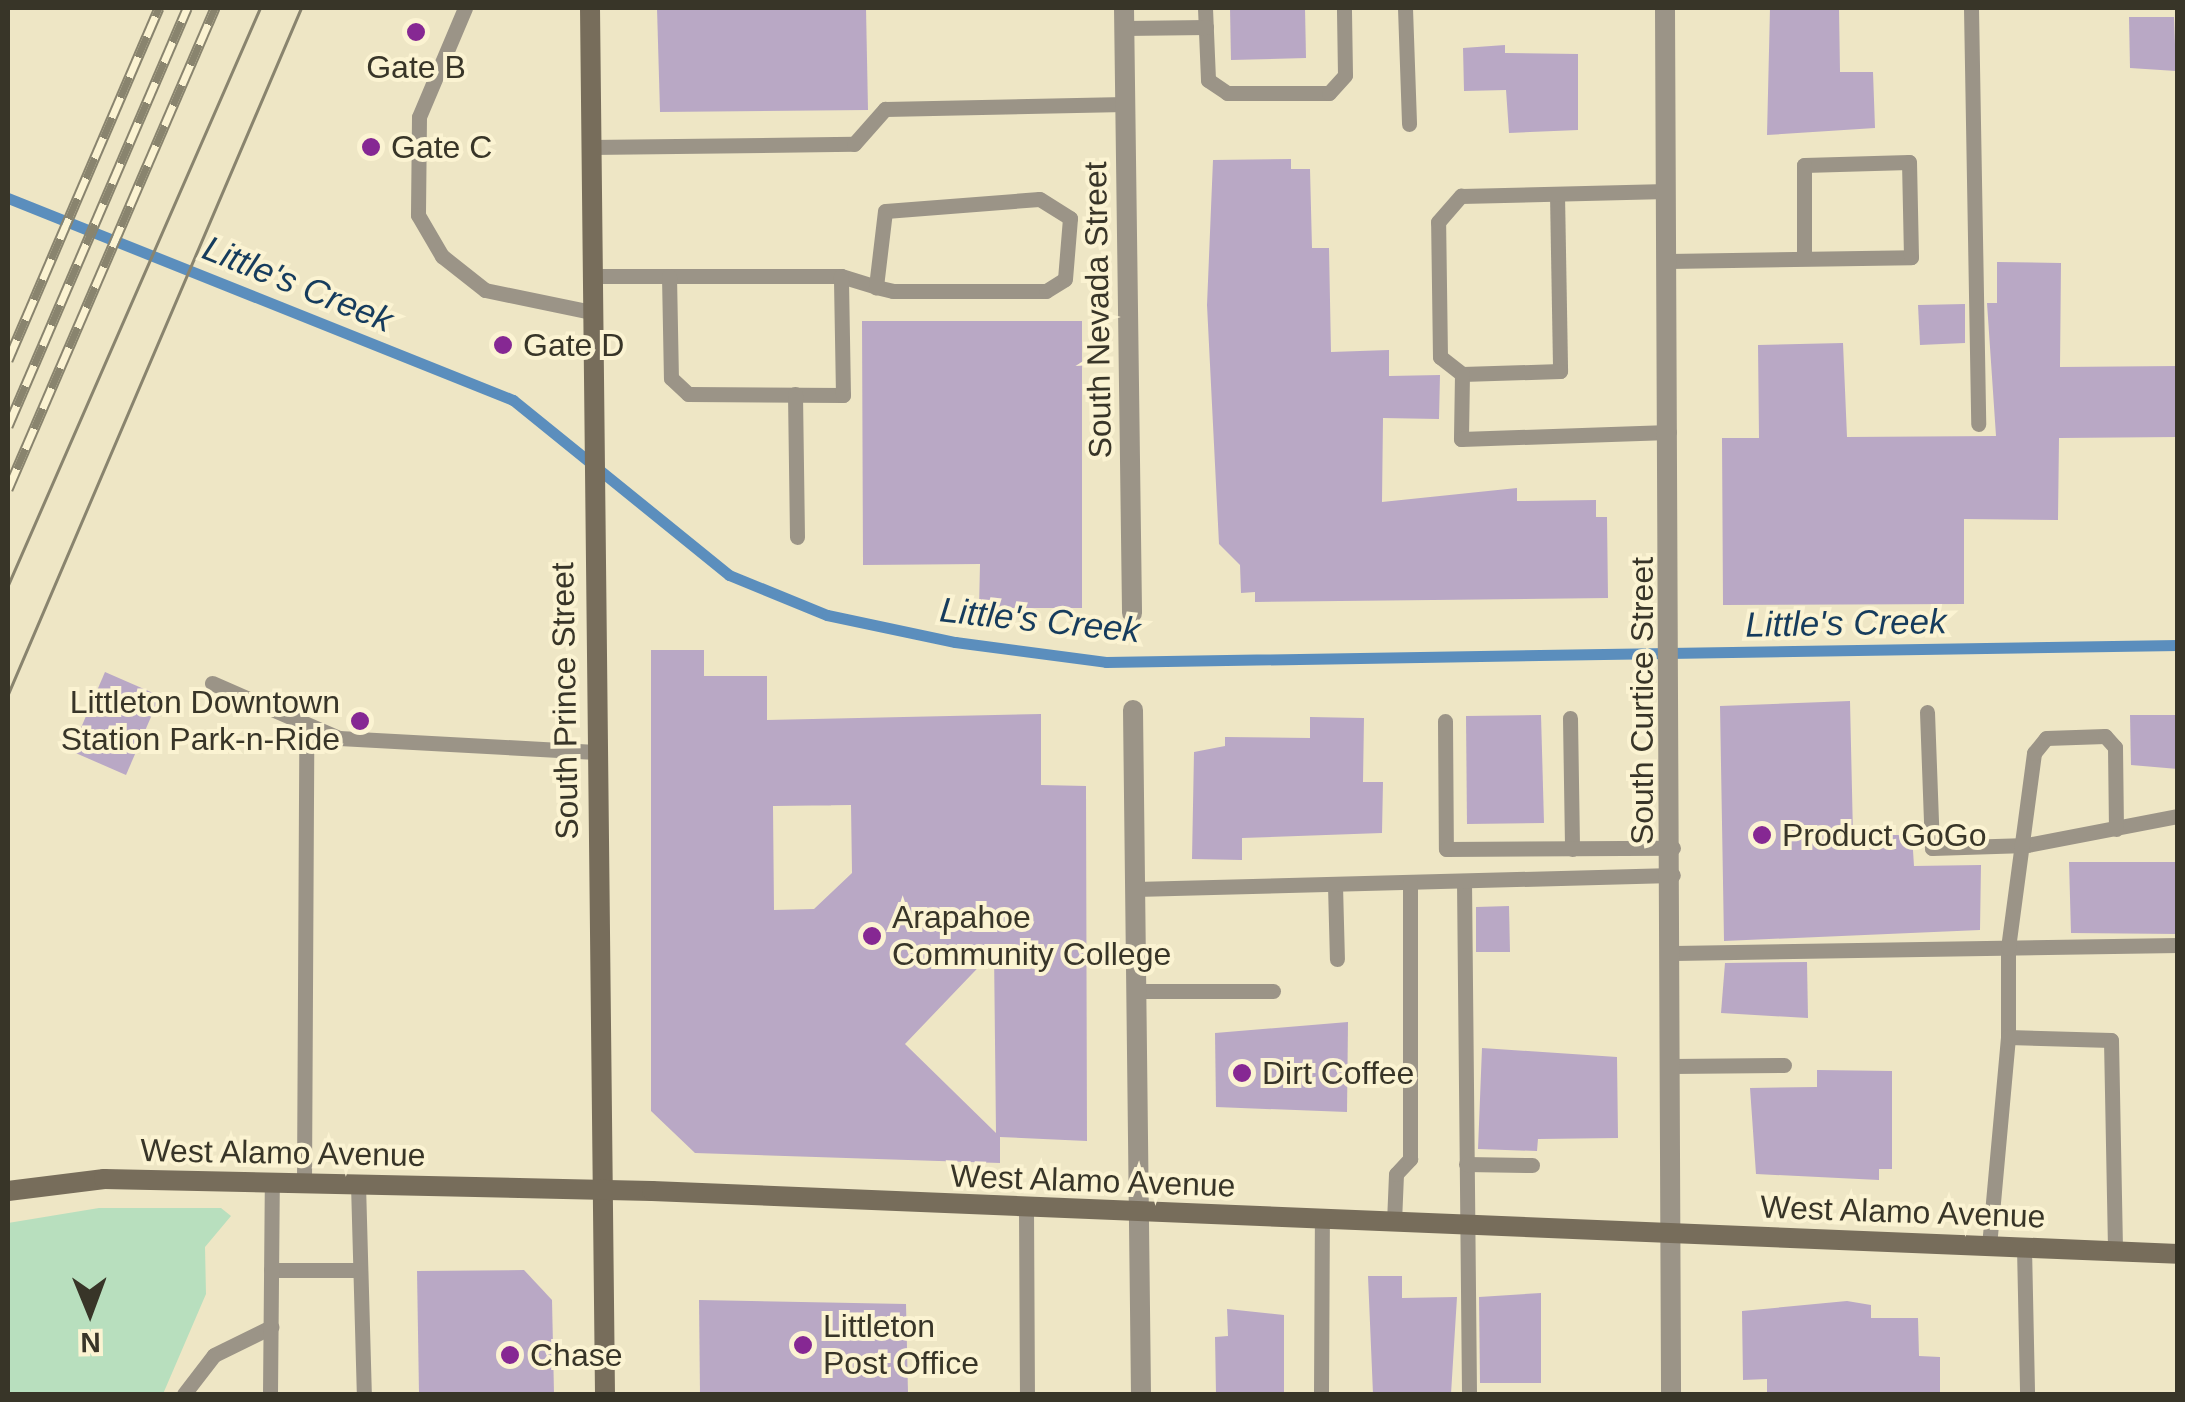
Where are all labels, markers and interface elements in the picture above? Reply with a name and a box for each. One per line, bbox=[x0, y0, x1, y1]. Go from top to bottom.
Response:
marker: Gate B bbox=[405, 21, 427, 43]
place label: Gate B bbox=[366, 48, 466, 86]
place label: Gate C bbox=[391, 128, 492, 166]
marker: Gate C bbox=[360, 136, 382, 158]
street label: South Nevada Street bbox=[1076, 161, 1120, 459]
water label: Little's Creek bbox=[197, 227, 399, 341]
place label: Gate D bbox=[523, 326, 624, 364]
marker: Gate D bbox=[492, 334, 514, 356]
street label: South Curtice Street bbox=[1623, 557, 1661, 845]
street label: South Prince Street bbox=[543, 562, 587, 840]
water label: Little's Creek bbox=[938, 589, 1142, 651]
water label: Little's Creek bbox=[1745, 600, 1947, 646]
place label: Littleton Downtown Station Park-n-Ride bbox=[61, 684, 340, 759]
marker: Littleton Downtown Station Park-n-Ride bbox=[349, 710, 371, 732]
place label: Product GoGo bbox=[1782, 816, 1987, 854]
marker: Product GoGo bbox=[1751, 824, 1773, 846]
place label: Arapahoe Community College bbox=[892, 899, 1171, 974]
marker: Arapahoe Community College bbox=[861, 925, 883, 947]
place label: Dirt Coffee bbox=[1262, 1054, 1414, 1092]
marker: Dirt Coffee bbox=[1231, 1062, 1253, 1084]
street label: West Alamo Avenue bbox=[138, 1131, 428, 1175]
street label: West Alamo Avenue bbox=[948, 1157, 1238, 1205]
street label: West Alamo Avenue bbox=[1758, 1188, 2048, 1236]
north arrow bbox=[40, 1262, 140, 1362]
place label: Littleton Post Office bbox=[823, 1308, 979, 1383]
text: N bbox=[80, 1327, 101, 1358]
marker: Littleton Post Office bbox=[792, 1334, 814, 1356]
place label: Chase bbox=[530, 1336, 622, 1374]
marker: Chase bbox=[499, 1344, 521, 1366]

